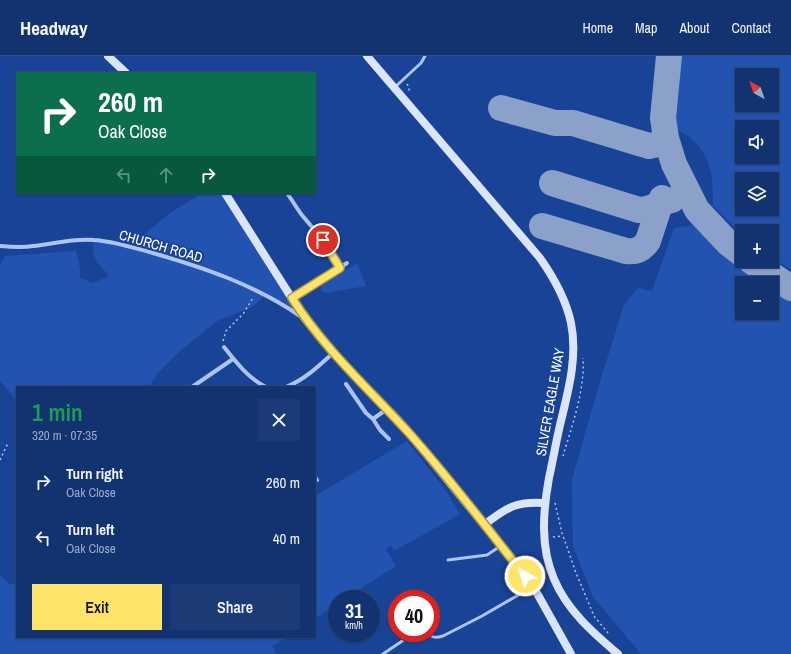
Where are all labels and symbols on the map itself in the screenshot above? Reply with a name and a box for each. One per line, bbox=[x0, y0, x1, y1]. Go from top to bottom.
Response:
north arrow bbox=[735, 68, 779, 112]
pin bbox=[306, 223, 340, 257]
street label: CHURCH ROAD bbox=[117, 225, 205, 267]
street label: SILVER EAGLE WAY bbox=[532, 346, 568, 458]
position arrow bbox=[504, 555, 546, 597]
speed limit sign: 40 bbox=[388, 590, 440, 642]

